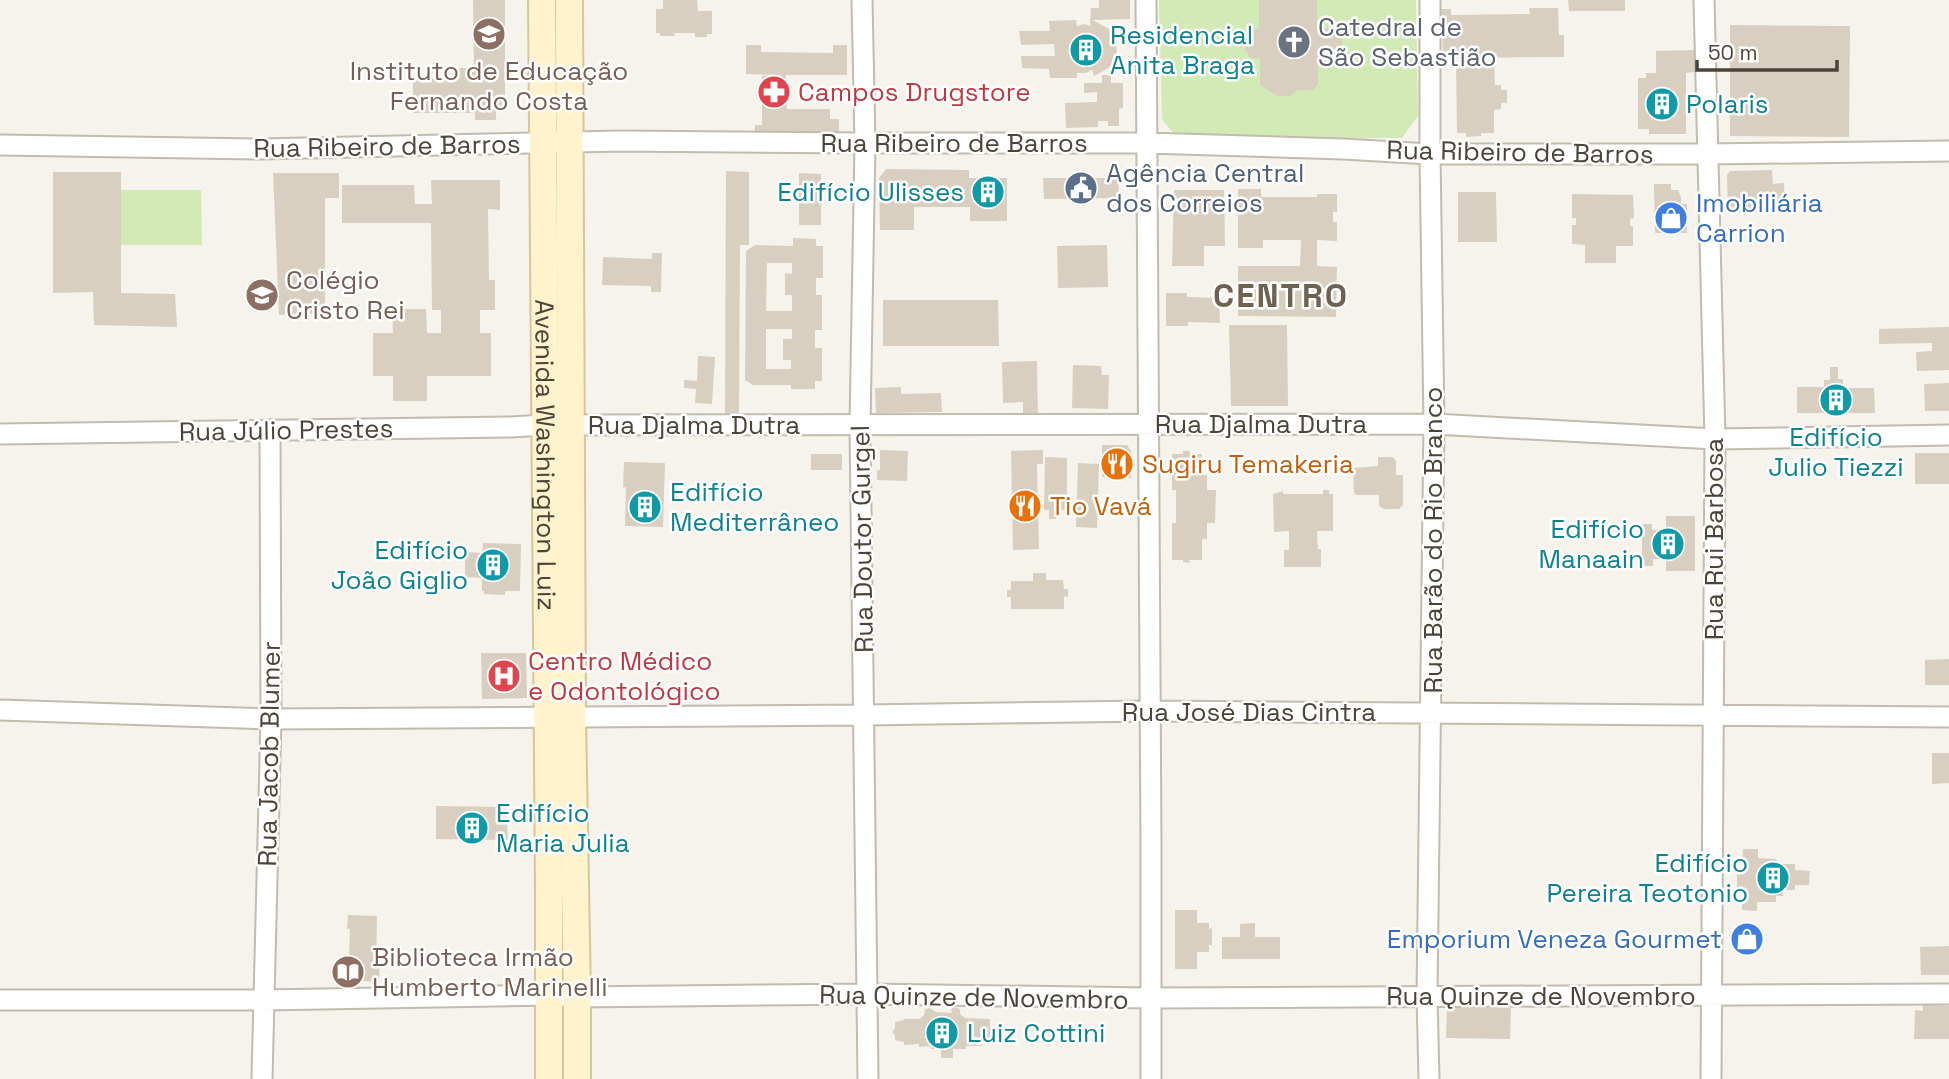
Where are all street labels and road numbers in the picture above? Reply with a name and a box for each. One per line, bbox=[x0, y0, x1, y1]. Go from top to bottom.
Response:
street label: Rua Ribeiro de Barros bbox=[820, 126, 1088, 160]
street label: Rua Ribeiro de Barros bbox=[253, 127, 521, 165]
street label: Rua Ribeiro de Barros bbox=[1386, 133, 1654, 171]
street label: Avenida Washington Luiz bbox=[527, 299, 564, 611]
street label: Rua Barão do Rio Branco bbox=[1416, 387, 1450, 693]
street label: Rua Djalma Dutra bbox=[1155, 407, 1367, 441]
street label: Rua Djalma Dutra bbox=[588, 408, 800, 442]
street label: Rua Júlio Prestes bbox=[178, 411, 394, 449]
street label: Rua Doutor Gurgel bbox=[843, 425, 881, 653]
street label: Rua Rui Barbosa bbox=[1697, 438, 1731, 640]
street label: Rua Jacob Blumer bbox=[250, 641, 288, 867]
street label: Rua José Dias Cintra bbox=[1122, 695, 1376, 729]
street label: Rua Quinze de Novembro bbox=[819, 977, 1129, 1017]
street label: Rua Quinze de Novembro bbox=[1386, 979, 1696, 1013]

